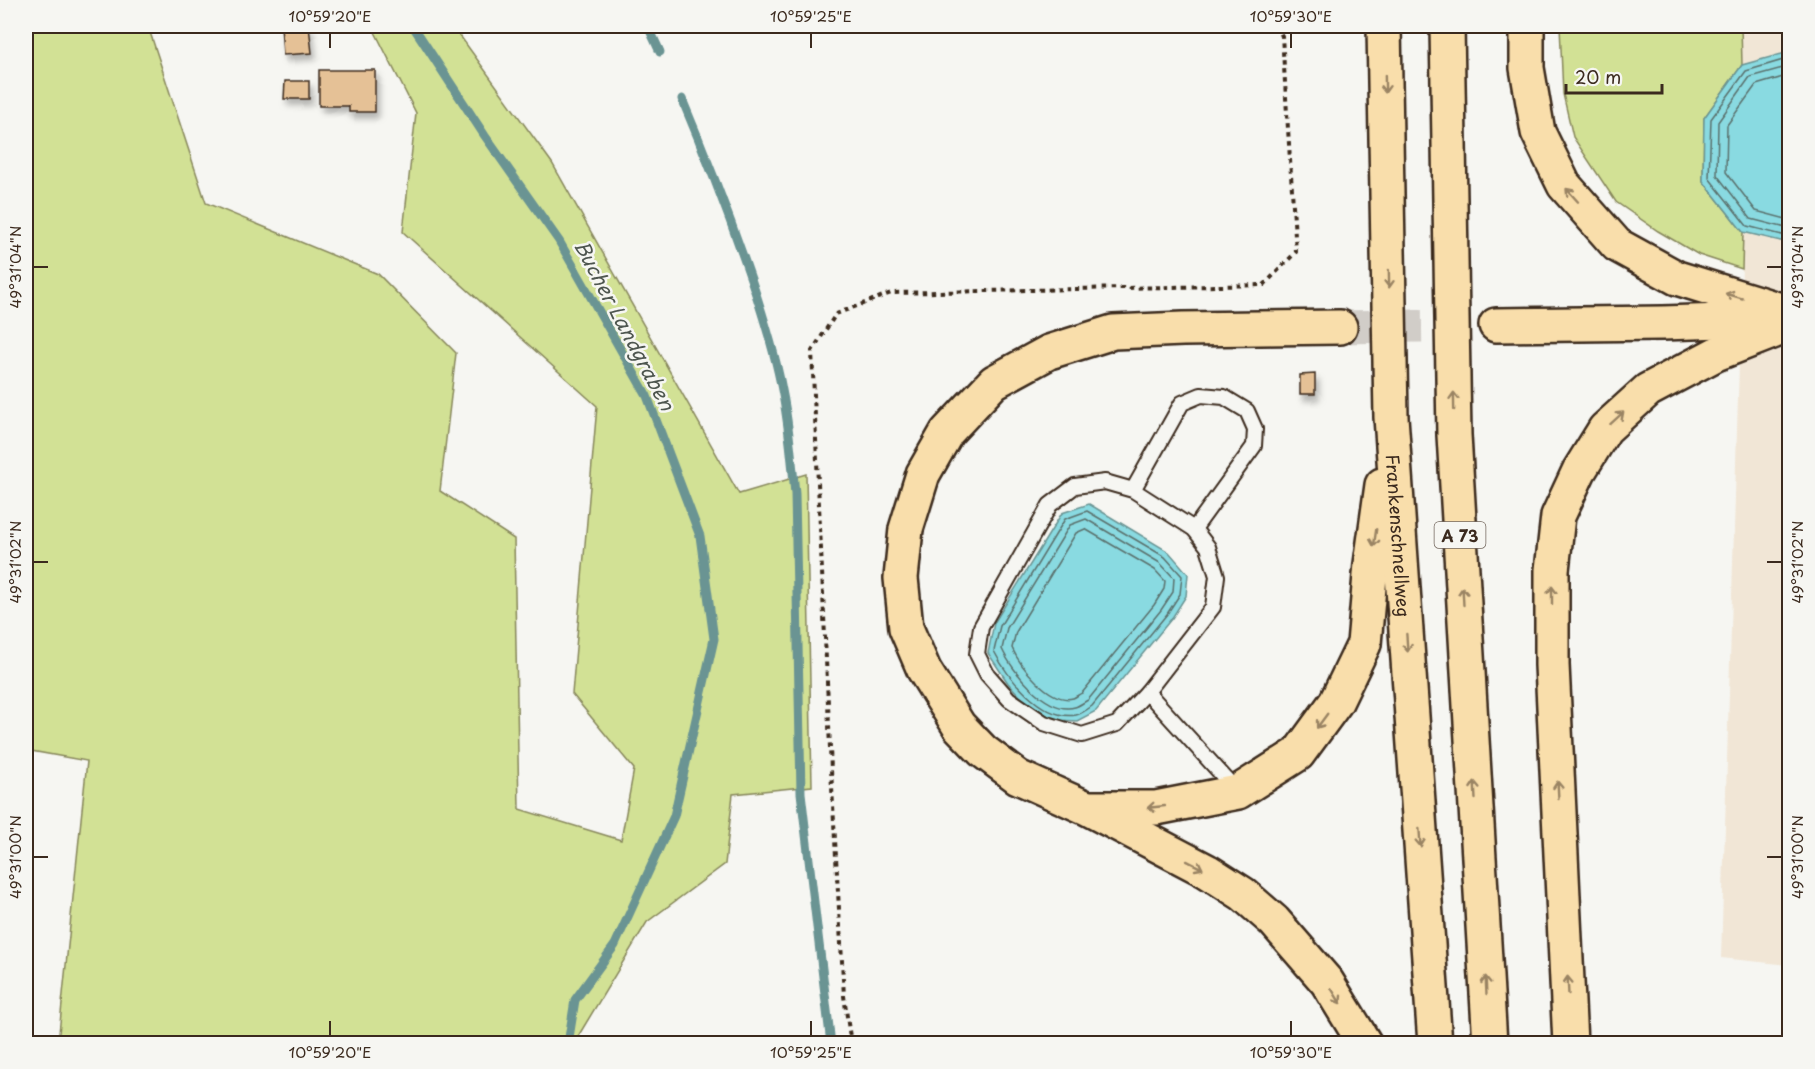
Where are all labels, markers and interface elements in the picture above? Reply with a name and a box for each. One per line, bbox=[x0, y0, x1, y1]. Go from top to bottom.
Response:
text: 10°59'20"E bbox=[288, 4, 372, 27]
text: 10°59'25"E bbox=[770, 4, 852, 27]
text: 10°59'30"E bbox=[1250, 4, 1332, 27]
scale bar bbox=[1566, 57, 1662, 95]
text: 20 m bbox=[1575, 63, 1621, 90]
one-way arrow bbox=[1379, 73, 1391, 93]
one-way arrow bbox=[1565, 188, 1579, 203]
text: 49°31'04"N bbox=[3, 226, 26, 308]
text: 49°31'04"N bbox=[1785, 226, 1808, 308]
water label: Bucher Landgraben bbox=[567, 234, 683, 417]
one-way arrow bbox=[1383, 268, 1394, 288]
one-way arrow bbox=[1725, 289, 1744, 300]
one-way arrow bbox=[1448, 392, 1460, 412]
one-way arrow bbox=[1609, 411, 1624, 425]
street label: Frankenschnellweg bbox=[1380, 453, 1419, 618]
text: 49°31'02"N bbox=[3, 520, 26, 604]
text: 49°31'02"N bbox=[1785, 520, 1808, 604]
road number: A 73 bbox=[1434, 522, 1486, 548]
one-way arrow bbox=[1369, 527, 1380, 547]
one-way arrow bbox=[1458, 586, 1469, 606]
one-way arrow bbox=[1546, 586, 1558, 606]
one-way arrow bbox=[1402, 633, 1413, 653]
one-way arrow bbox=[1316, 713, 1328, 729]
one-way arrow bbox=[1469, 781, 1480, 801]
one-way arrow bbox=[1552, 781, 1563, 801]
one-way arrow bbox=[1146, 802, 1166, 813]
text: 49°31'00"N bbox=[3, 815, 26, 899]
text: 49°31'00"N bbox=[1785, 815, 1808, 899]
one-way arrow bbox=[1415, 827, 1426, 847]
one-way arrow bbox=[1185, 860, 1203, 871]
one-way arrow bbox=[1480, 976, 1491, 996]
one-way arrow bbox=[1562, 976, 1573, 996]
one-way arrow bbox=[1331, 987, 1343, 1004]
text: 10°59'20"E bbox=[288, 1040, 372, 1063]
text: 10°59'25"E bbox=[770, 1040, 852, 1063]
text: 10°59'30"E bbox=[1250, 1040, 1332, 1063]

